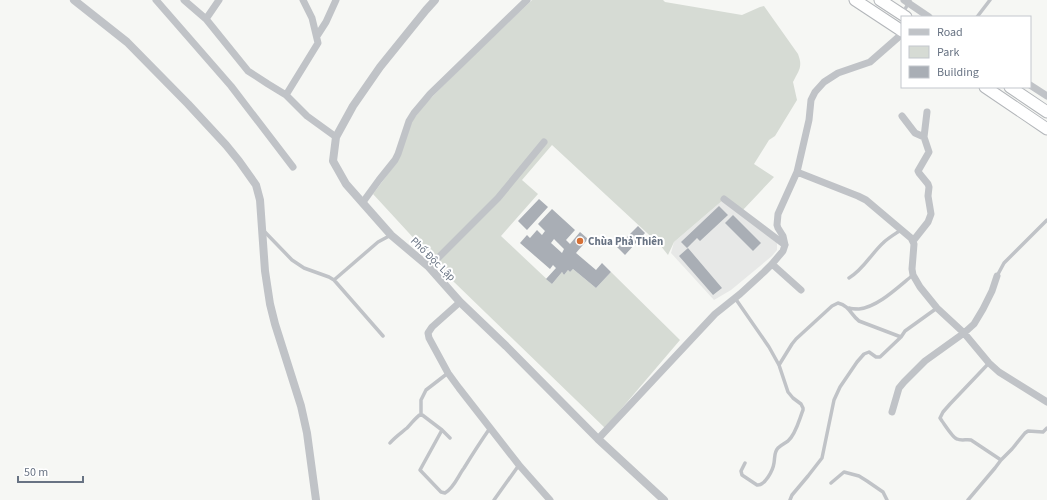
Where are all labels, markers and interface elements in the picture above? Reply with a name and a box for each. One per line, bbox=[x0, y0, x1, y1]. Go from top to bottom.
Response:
legend bbox=[901, 16, 1031, 88]
text: Road bbox=[937, 24, 963, 41]
text: Park bbox=[937, 44, 959, 61]
text: Building bbox=[937, 64, 979, 81]
street label: Phố Độc Lập bbox=[407, 234, 459, 284]
place label: Chùa Phả Thiên bbox=[588, 234, 663, 249]
marker: Chùa Phả Thiên bbox=[575, 236, 585, 246]
scale bar bbox=[18, 458, 83, 484]
text: 50 m bbox=[24, 464, 48, 481]

